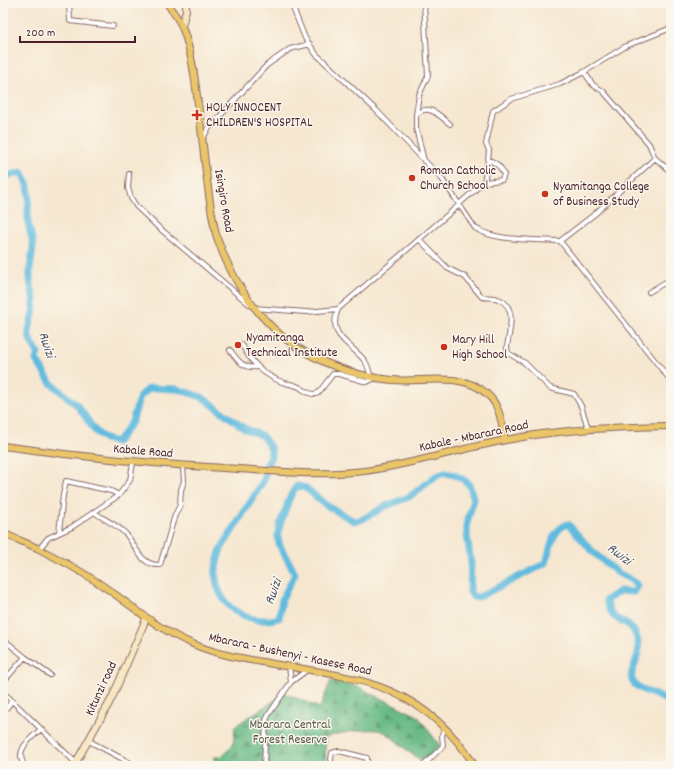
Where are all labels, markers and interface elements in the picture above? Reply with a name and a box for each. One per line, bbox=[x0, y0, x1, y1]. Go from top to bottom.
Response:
scale bar bbox=[20, 18, 135, 44]
text: 200 m bbox=[26, 25, 55, 42]
place label: HOLY INNOCENT CHILDREN'S HOSPITAL bbox=[206, 99, 313, 133]
marker: HOLY INNOCENT CHILDREN'S HOSPITAL bbox=[191, 109, 203, 121]
place label: Roman Catholic Church School bbox=[420, 162, 496, 196]
street label: Isingiro Road bbox=[208, 168, 238, 234]
marker: Roman Catholic Church School bbox=[407, 173, 417, 183]
place label: Nyamitanga College of Business Study bbox=[553, 178, 650, 212]
marker: Nyamitanga College of Business Study bbox=[540, 189, 550, 199]
water label: Rwizi bbox=[32, 329, 61, 363]
place label: Nyamitanga Technical Institute bbox=[246, 329, 338, 363]
place label: Mary Hill High School bbox=[452, 331, 507, 365]
marker: Nyamitanga Technical Institute bbox=[233, 340, 243, 350]
marker: Mary Hill High School bbox=[439, 342, 449, 352]
street label: Kabale - Mbarara Road bbox=[417, 416, 531, 458]
street label: Kabale Road bbox=[112, 440, 174, 464]
water label: Rwizi bbox=[602, 539, 637, 572]
water label: Rwizi bbox=[260, 574, 289, 608]
street label: Mbarara - Bushenyi - Kasese Road bbox=[207, 628, 373, 682]
street label: Kitunzi road bbox=[81, 659, 123, 719]
park label: Mbarara Central Forest Reserve bbox=[249, 716, 331, 750]

